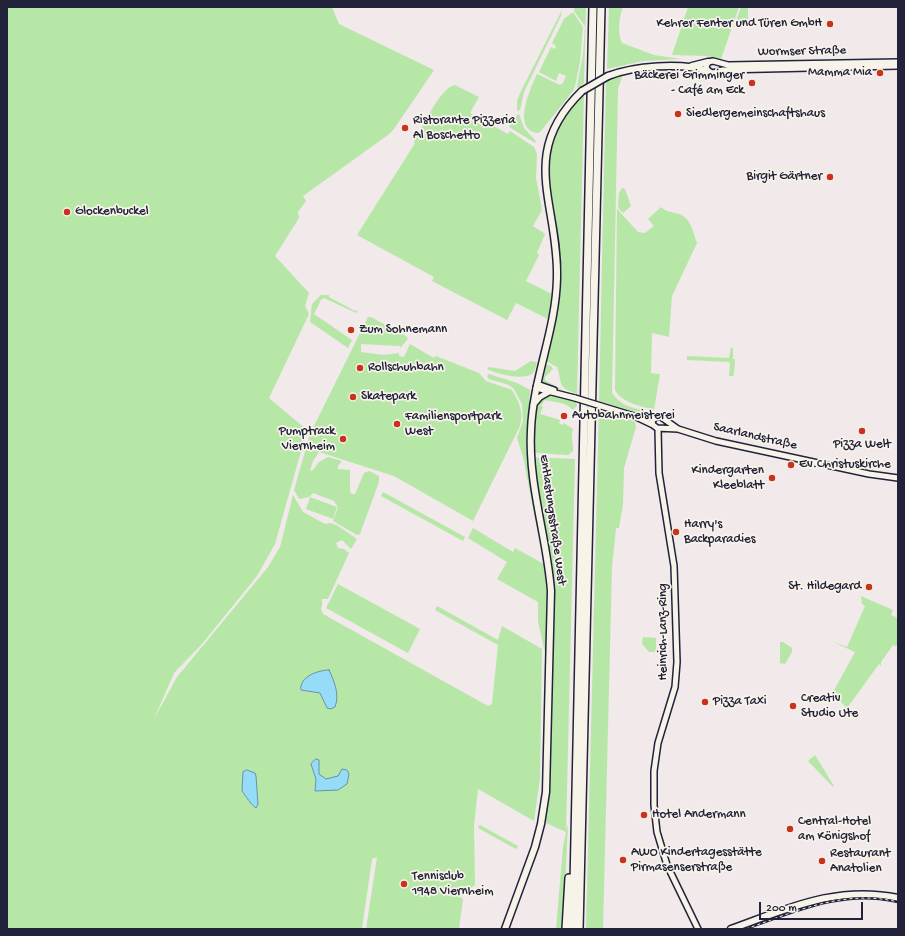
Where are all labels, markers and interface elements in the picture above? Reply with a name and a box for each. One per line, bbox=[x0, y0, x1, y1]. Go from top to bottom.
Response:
place label: Kehrer Fenter und Türen GmbH bbox=[657, 16, 822, 32]
marker: Kehrer Fenter und Türen GmbH bbox=[825, 19, 835, 29]
street label: Wormser Straße bbox=[758, 43, 846, 61]
place label: Mamma Mia bbox=[808, 65, 872, 81]
place label: Bäckerei Grimminger - Café am Eck bbox=[634, 68, 744, 99]
marker: Mamma Mia bbox=[875, 68, 885, 78]
marker: Bäckerei Grimminger - Café am Eck bbox=[747, 78, 757, 88]
place label: Siedlergemeinschaftshaus bbox=[686, 106, 825, 122]
marker: Siedlergemeinschaftshaus bbox=[673, 109, 683, 119]
place label: Ristorante Pizzeria Al Boschetto bbox=[413, 113, 515, 144]
marker: Ristorante Pizzeria Al Boschetto bbox=[400, 123, 410, 133]
place label: Birgit Gärtner bbox=[747, 169, 822, 185]
marker: Birgit Gärtner bbox=[825, 172, 835, 182]
place label: Glockenbuckel bbox=[75, 204, 149, 220]
marker: Glockenbuckel bbox=[62, 207, 72, 217]
place label: Zum Sohnemann bbox=[359, 322, 447, 338]
marker: Zum Sohnemann bbox=[346, 325, 356, 335]
place label: Rollschuhbahn bbox=[368, 360, 444, 376]
marker: Rollschuhbahn bbox=[355, 363, 365, 373]
place label: Skatepark bbox=[361, 389, 416, 405]
marker: Skatepark bbox=[348, 392, 358, 402]
place label: Autobahnmeisterei bbox=[572, 408, 675, 424]
place label: Familiensportpark West bbox=[405, 409, 501, 440]
marker: Autobahnmeisterei bbox=[559, 411, 569, 421]
marker: Familiensportpark West bbox=[392, 419, 402, 429]
street label: Saarlandstraße bbox=[712, 420, 798, 454]
place label: Pumptrack Viernheim bbox=[279, 424, 335, 455]
marker: Pizza Welt bbox=[857, 426, 867, 436]
marker: Pumptrack Viernheim bbox=[338, 434, 348, 444]
place label: Pizza Welt bbox=[833, 437, 891, 453]
street label: Entlastungsstraße West bbox=[535, 454, 569, 586]
place label: Ev.Christuskirche bbox=[799, 457, 891, 473]
marker: Ev.Christuskirche bbox=[786, 460, 796, 470]
place label: Kindergarten Kleeblatt bbox=[692, 463, 764, 494]
marker: Kindergarten Kleeblatt bbox=[767, 473, 777, 483]
place label: Harry's Backparadies bbox=[684, 517, 755, 548]
marker: Harry's Backparadies bbox=[671, 527, 681, 537]
place label: St. Hildegard bbox=[788, 579, 861, 595]
marker: St. Hildegard bbox=[864, 582, 874, 592]
street label: Heinrich-Lanz-Ring bbox=[656, 583, 672, 681]
place label: Creativ Studio Ute bbox=[801, 691, 858, 722]
place label: Pizza Taxi bbox=[713, 694, 767, 710]
marker: Pizza Taxi bbox=[700, 697, 710, 707]
marker: Creativ Studio Ute bbox=[788, 701, 798, 711]
place label: Hotel Andermann bbox=[652, 807, 746, 823]
marker: Hotel Andermann bbox=[639, 810, 649, 820]
place label: Central-Hotel am Königshof bbox=[798, 814, 871, 845]
marker: Central-Hotel am Königshof bbox=[785, 824, 795, 834]
place label: AWO Kindertagesstätte Pirmasenserstraße bbox=[631, 845, 762, 876]
place label: Restaurant Anatolien bbox=[830, 846, 890, 877]
marker: AWO Kindertagesstätte Pirmasenserstraße bbox=[618, 855, 628, 865]
marker: Restaurant Anatolien bbox=[817, 856, 827, 866]
place label: Tennisclub 1948 Viernheim bbox=[412, 869, 493, 900]
marker: Tennisclub 1948 Viernheim bbox=[399, 879, 409, 889]
scale bar bbox=[761, 894, 865, 920]
text: 200 m bbox=[766, 902, 797, 916]

